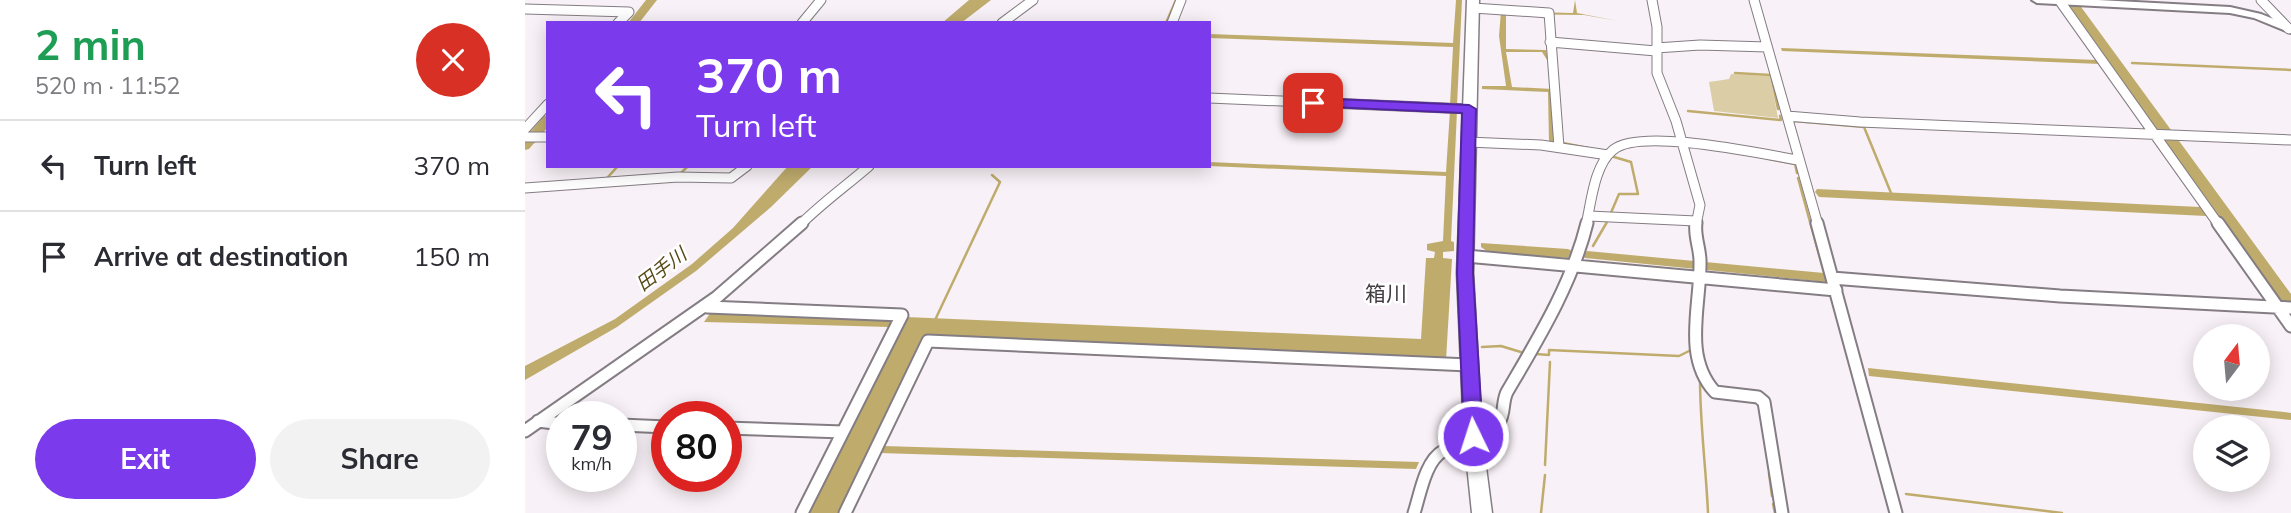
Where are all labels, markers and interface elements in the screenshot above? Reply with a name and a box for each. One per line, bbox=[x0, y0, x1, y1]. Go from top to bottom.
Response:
text: 2 min bbox=[35, 18, 146, 71]
button: close bbox=[416, 23, 490, 97]
text: 370 m bbox=[696, 44, 842, 105]
icon: left bbox=[581, 49, 672, 140]
text: 520 m · 11:52 bbox=[35, 71, 180, 100]
pin bbox=[1283, 73, 1343, 133]
icon: arrive bbox=[1294, 84, 1332, 122]
text: Turn left bbox=[696, 105, 816, 145]
icon: left bbox=[35, 147, 73, 185]
text: Turn left bbox=[94, 149, 196, 182]
text: 370 m bbox=[414, 149, 490, 182]
icon: arrive bbox=[35, 238, 73, 276]
text: Arrive at destination bbox=[94, 240, 349, 273]
text: 150 m bbox=[414, 240, 490, 273]
water label: 田手川 bbox=[631, 241, 693, 296]
district label: 箱川 bbox=[1365, 280, 1407, 306]
north arrow bbox=[2193, 324, 2270, 401]
map controls bbox=[2193, 324, 2270, 492]
position arrow bbox=[1436, 399, 1510, 473]
speed limit sign: 80 bbox=[651, 401, 742, 492]
text: 79 bbox=[570, 415, 613, 459]
button: layers bbox=[2193, 415, 2270, 492]
button: Exit bbox=[35, 419, 256, 499]
button: Share bbox=[270, 419, 490, 499]
text: km/h bbox=[571, 452, 612, 475]

